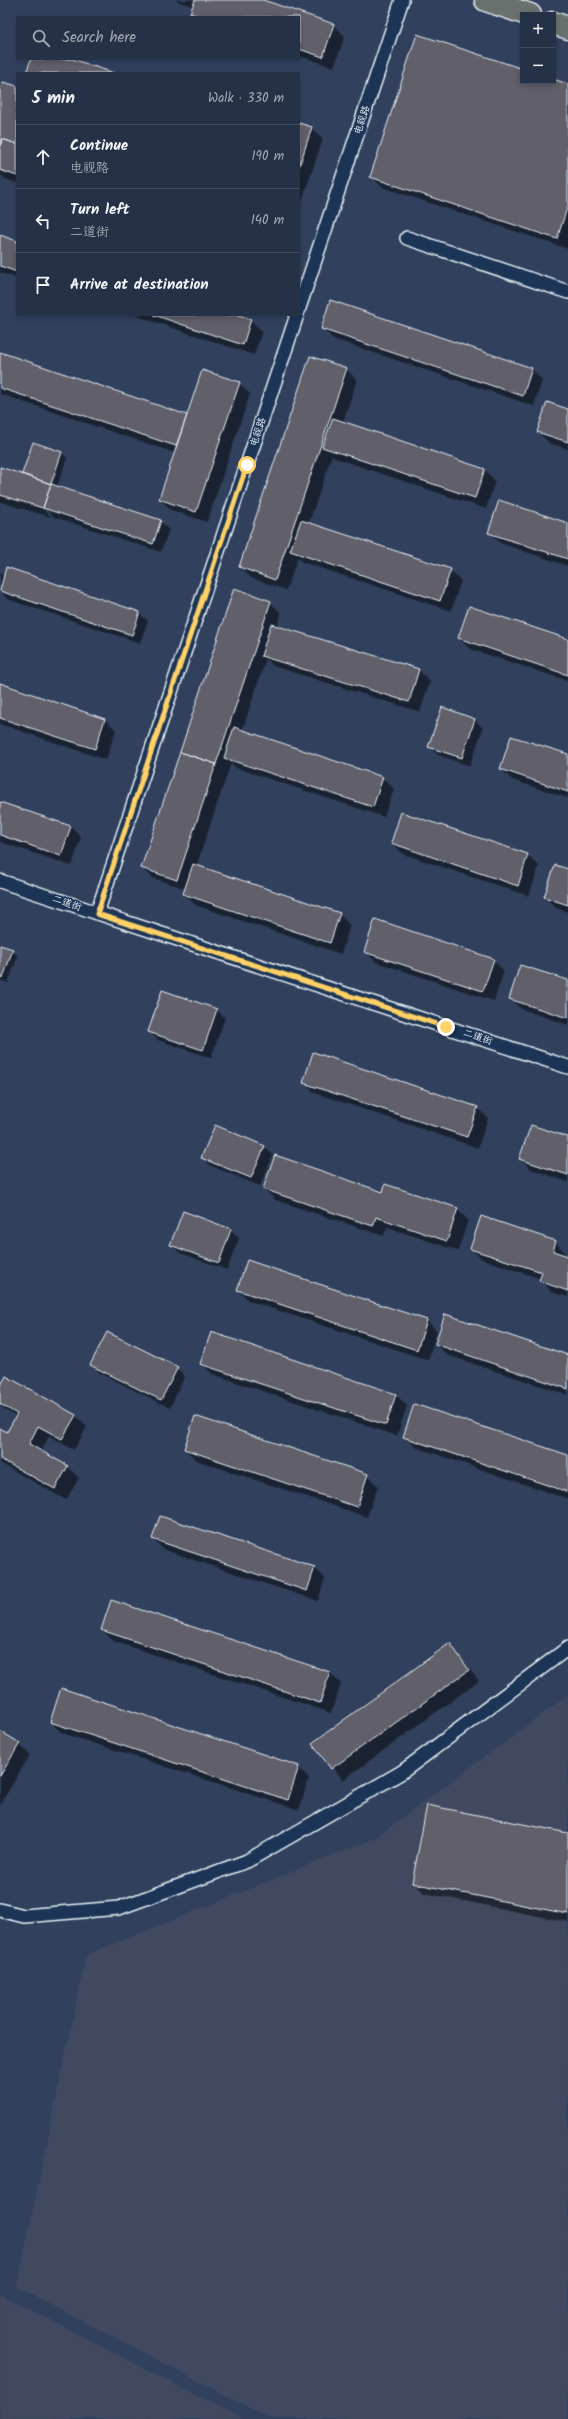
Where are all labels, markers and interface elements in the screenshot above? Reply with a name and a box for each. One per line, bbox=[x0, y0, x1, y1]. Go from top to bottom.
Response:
map controls bbox=[520, 12, 556, 84]
button: + bbox=[520, 12, 556, 48]
search box bbox=[16, 16, 300, 60]
text: Search here bbox=[62, 26, 136, 50]
icon: search bbox=[30, 27, 52, 49]
button: − bbox=[520, 48, 556, 84]
text: 5 min bbox=[32, 85, 75, 112]
text: Walk · 330 m bbox=[208, 88, 284, 109]
street label: 电视路 bbox=[350, 103, 374, 137]
text: Continue bbox=[70, 134, 128, 158]
icon: ahead bbox=[32, 146, 54, 168]
text: 190 m bbox=[252, 146, 284, 167]
text: 电视路 bbox=[70, 158, 109, 179]
text: Turn left bbox=[70, 198, 130, 222]
icon: left bbox=[32, 210, 54, 232]
text: 140 m bbox=[251, 210, 284, 231]
text: 二道街 bbox=[70, 222, 109, 243]
text: Arrive at destination bbox=[70, 273, 209, 297]
icon: arrive bbox=[32, 274, 54, 296]
street label: 电视路 bbox=[246, 415, 270, 449]
route start bbox=[238, 456, 256, 474]
street label: 二道街 bbox=[50, 891, 84, 915]
route end bbox=[437, 1018, 455, 1036]
street label: 二道街 bbox=[461, 1025, 495, 1049]

